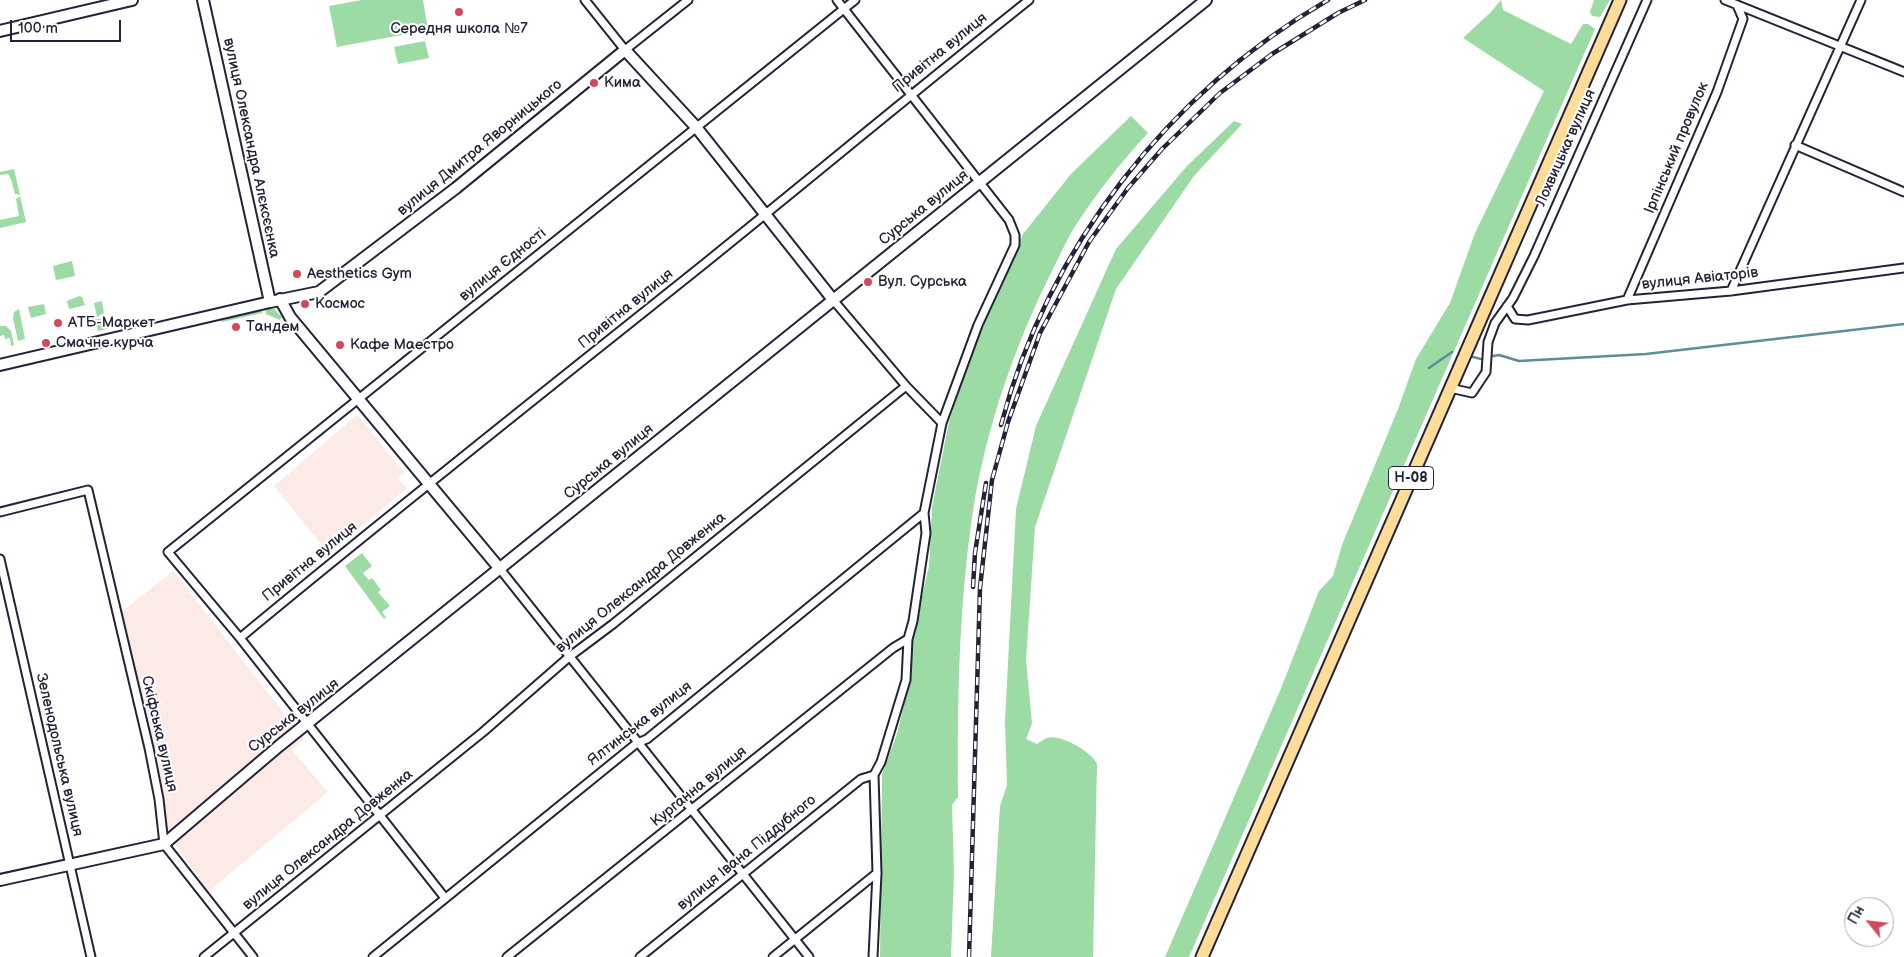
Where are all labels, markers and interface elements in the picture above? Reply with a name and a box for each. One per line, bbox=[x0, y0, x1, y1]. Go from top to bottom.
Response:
marker: Середня школа №7 bbox=[453, 6, 465, 18]
street label: Привітна вулиця bbox=[889, 9, 991, 97]
scale bar bbox=[12, 10, 124, 42]
text: 100 m bbox=[18, 19, 58, 38]
place label: Середня школа №7 bbox=[390, 20, 528, 38]
street label: вулиця Олександра Алєксєєнка bbox=[219, 36, 283, 260]
place label: Кима bbox=[604, 74, 641, 92]
street label: вулиця Дмитра Яворницького bbox=[394, 76, 566, 220]
marker: Кима bbox=[588, 77, 600, 89]
street label: Ірпінський провулок bbox=[1641, 79, 1713, 217]
street label: Лохвицька вулиця bbox=[1532, 87, 1600, 209]
street label: Сурська вулиця bbox=[876, 166, 972, 250]
street label: вулиця Єдності bbox=[456, 224, 550, 306]
street label: вулиця Авіаторів bbox=[1641, 264, 1759, 294]
place label: Aesthetics Gym bbox=[307, 265, 412, 283]
street label: Привітна вулиця bbox=[575, 265, 677, 353]
marker: Aesthetics Gym bbox=[291, 268, 303, 280]
place label: Вул. Сурська bbox=[878, 273, 967, 291]
marker: Вул. Сурська bbox=[862, 276, 874, 288]
place label: Космос bbox=[315, 295, 365, 313]
marker: Космос bbox=[299, 298, 311, 310]
place label: АТБ-Маркет bbox=[68, 314, 155, 332]
marker: АТБ-Маркет bbox=[52, 317, 64, 329]
place label: Тандем bbox=[246, 318, 299, 336]
marker: Тандем bbox=[230, 321, 242, 333]
place label: Смачне курча bbox=[56, 334, 154, 352]
place label: Кафе Маестро bbox=[350, 336, 454, 354]
marker: Смачне курча bbox=[40, 337, 52, 349]
marker: Кафе Маестро bbox=[334, 339, 346, 351]
street label: Сурська вулиця bbox=[561, 420, 657, 504]
road number: Н-08 bbox=[1388, 466, 1434, 489]
street label: вулиця Олександра Довженка bbox=[552, 509, 730, 657]
street label: Привітна вулиця bbox=[259, 518, 361, 606]
street label: Зеленодольська вулиця bbox=[31, 672, 87, 838]
street label: Скіфська вулиця bbox=[137, 674, 181, 794]
street label: Сурська вулиця bbox=[245, 675, 343, 757]
street label: Ялтинська вулиця bbox=[584, 678, 696, 770]
street label: Курганна вулиця bbox=[647, 743, 751, 831]
street label: вулиця Олександра Довженка bbox=[239, 766, 417, 914]
street label: вулиця Івана Піддубного bbox=[674, 792, 820, 914]
north arrow bbox=[1844, 897, 1894, 947]
text: Пн bbox=[1844, 903, 1868, 927]

